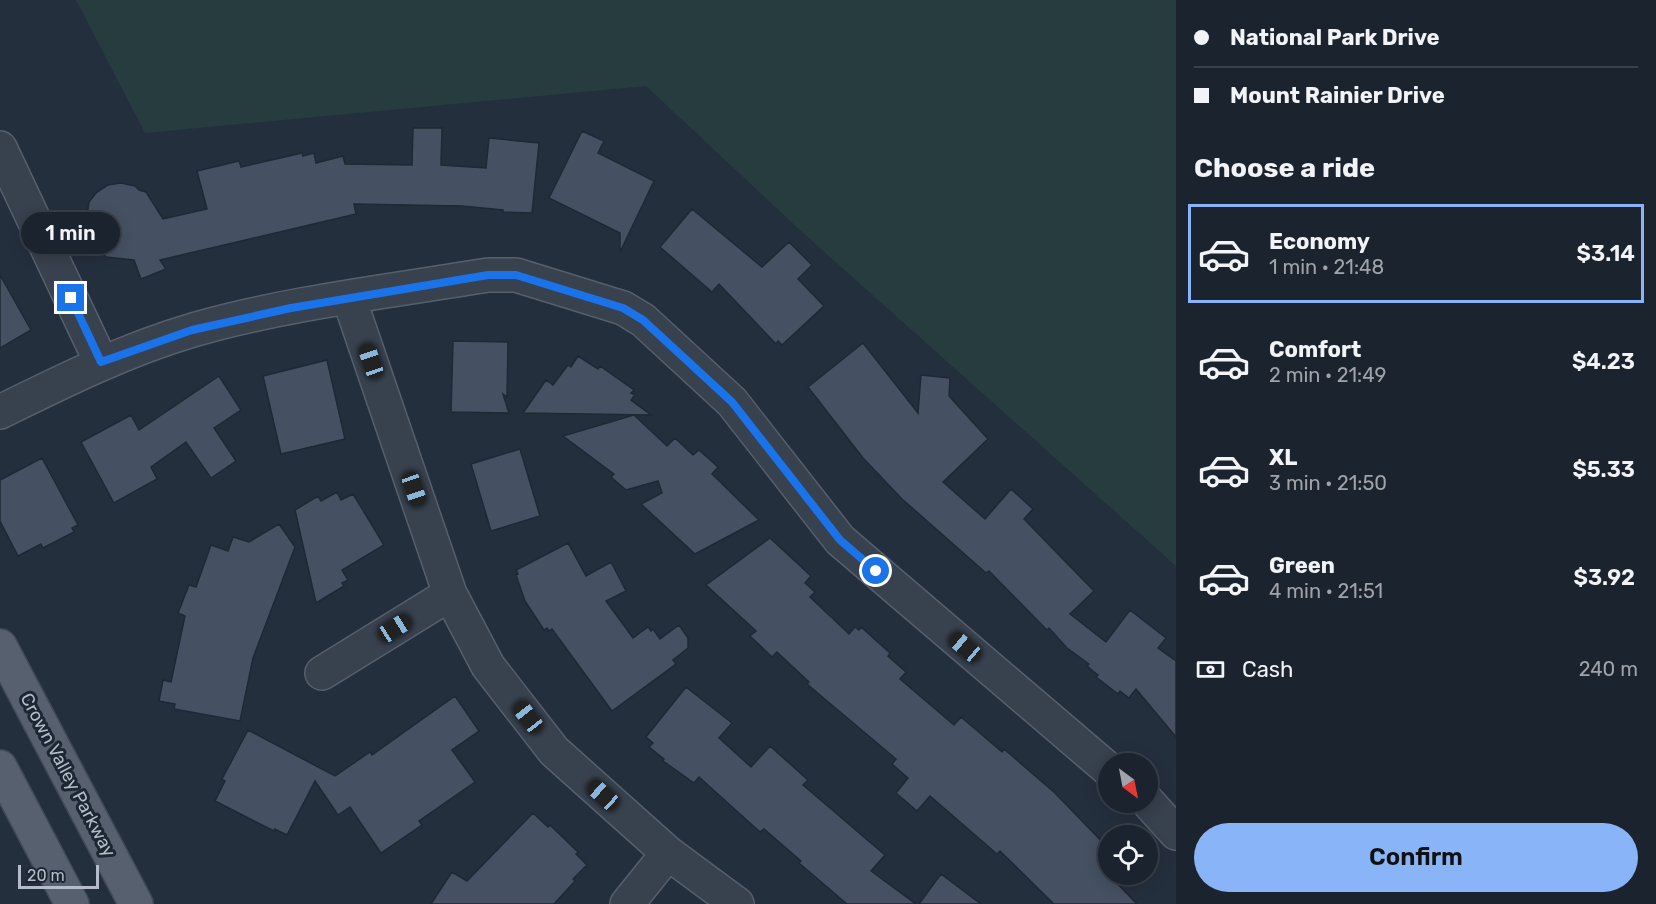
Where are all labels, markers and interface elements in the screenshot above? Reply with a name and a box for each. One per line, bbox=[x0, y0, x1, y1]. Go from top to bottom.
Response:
text: National Park Drive bbox=[1230, 24, 1440, 51]
text: Mount Rainier Drive bbox=[1230, 82, 1445, 109]
text: Choose a ride bbox=[1194, 152, 1375, 184]
callout: 1 min bbox=[22, 211, 121, 253]
text: 1 min bbox=[45, 221, 96, 245]
icon: car bbox=[1197, 227, 1251, 281]
text: Economy bbox=[1269, 228, 1370, 255]
text: $3.14 bbox=[1577, 240, 1635, 267]
text: 1 min · 21:48 bbox=[1269, 255, 1384, 279]
route end bbox=[57, 284, 84, 311]
icon: car bbox=[1197, 335, 1251, 389]
text: Comfort bbox=[1269, 336, 1361, 363]
car bbox=[357, 341, 385, 381]
text: $4.23 bbox=[1572, 348, 1635, 375]
text: 2 min · 21:49 bbox=[1269, 363, 1386, 387]
icon: car bbox=[1197, 443, 1251, 497]
text: XL bbox=[1269, 444, 1297, 471]
text: $5.33 bbox=[1572, 456, 1635, 483]
car bbox=[400, 469, 428, 509]
text: 3 min · 21:50 bbox=[1269, 471, 1387, 495]
icon: car bbox=[1197, 551, 1251, 605]
text: Green bbox=[1269, 552, 1335, 579]
route start bbox=[862, 557, 889, 584]
text: $3.92 bbox=[1573, 564, 1635, 591]
text: 4 min · 21:51 bbox=[1269, 579, 1383, 603]
car bbox=[375, 611, 415, 645]
car bbox=[945, 629, 985, 665]
icon: cash bbox=[1194, 653, 1227, 686]
text: Cash bbox=[1242, 656, 1293, 683]
text: 240 m bbox=[1579, 657, 1638, 681]
street label: Crown Valley Parkway bbox=[15, 689, 121, 861]
car bbox=[510, 697, 546, 737]
north arrow bbox=[1098, 753, 1158, 813]
map controls bbox=[1098, 753, 1158, 885]
car bbox=[584, 776, 622, 814]
button: Confirm bbox=[1194, 823, 1638, 892]
button: locate bbox=[1098, 825, 1158, 885]
scale bar bbox=[18, 862, 99, 890]
text: 20 m bbox=[27, 866, 65, 885]

